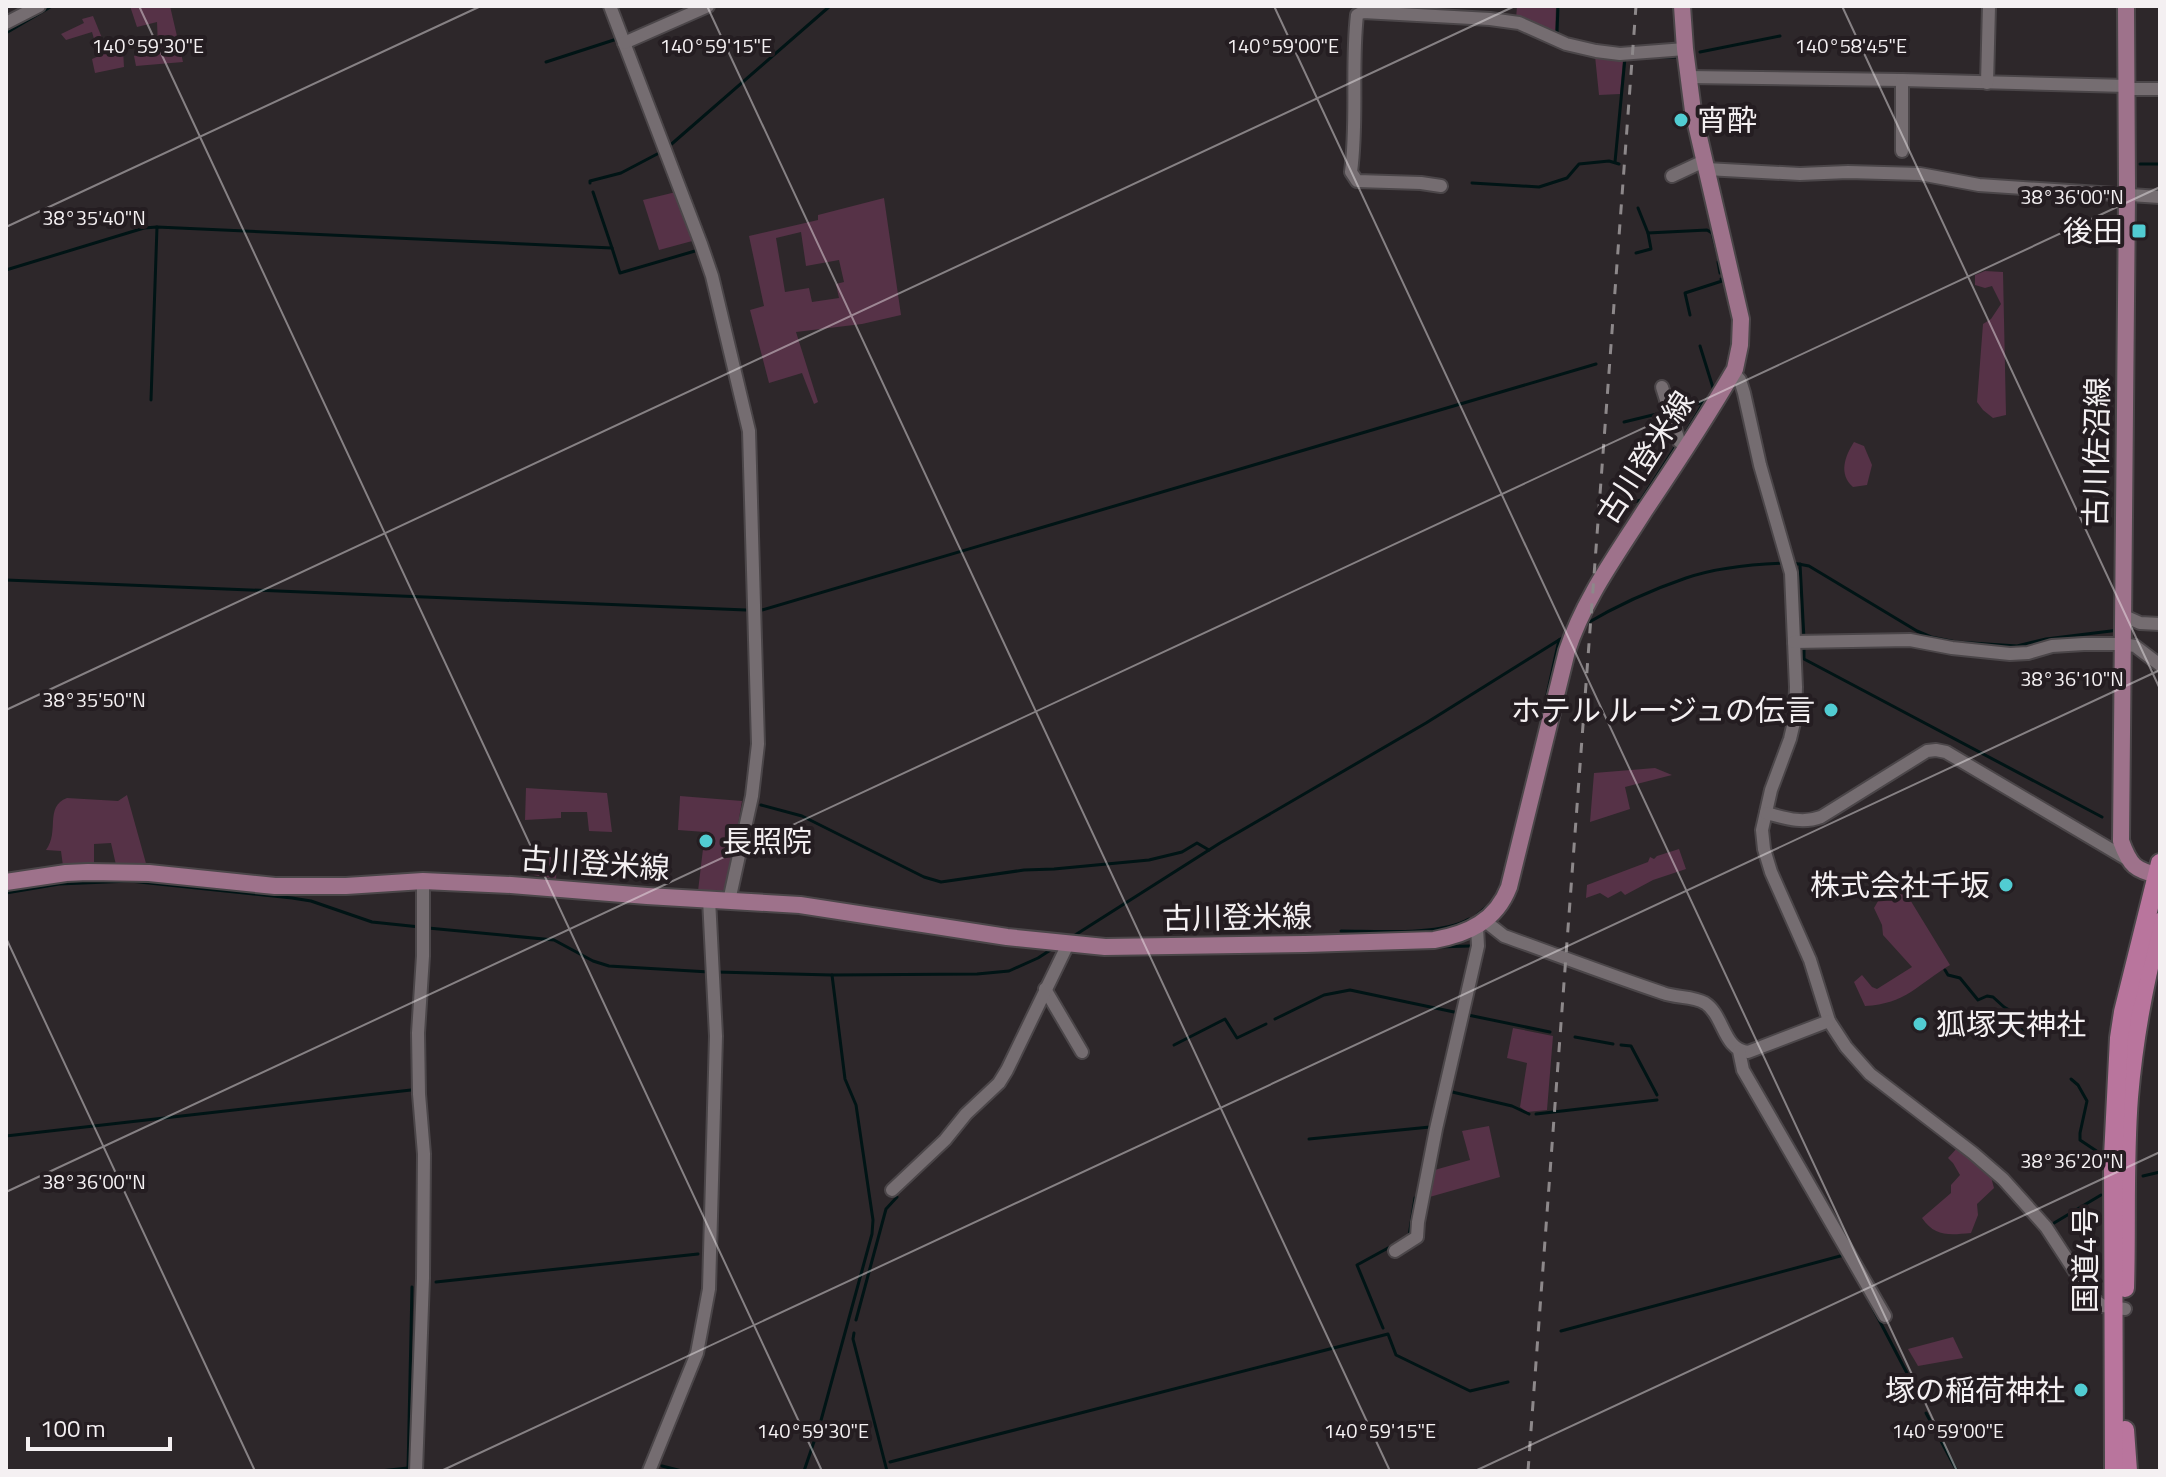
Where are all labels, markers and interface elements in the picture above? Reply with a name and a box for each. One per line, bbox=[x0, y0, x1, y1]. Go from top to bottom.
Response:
text: 140°59'30"E bbox=[92, 30, 204, 61]
text: 140°59'15"E bbox=[660, 30, 772, 61]
text: 140°59'00"E bbox=[1227, 30, 1339, 61]
text: 140°58'45"E bbox=[1795, 30, 1907, 61]
place label: 宵酔 bbox=[1697, 97, 1757, 143]
marker: 宵酔 bbox=[1672, 111, 1690, 129]
text: 38°36'00"N bbox=[2020, 181, 2124, 212]
text: 38°35'40"N bbox=[42, 202, 146, 233]
place label: 後田 bbox=[2063, 208, 2123, 254]
marker: 後田 bbox=[2130, 222, 2148, 240]
street label: 古川佐沼線 bbox=[2072, 377, 2120, 527]
street label: 古川登米線 bbox=[1585, 382, 1705, 532]
text: 38°36'10"N bbox=[2020, 663, 2124, 694]
text: 38°35'50"N bbox=[42, 684, 146, 715]
place label: ホテル ルージュの伝言 bbox=[1511, 687, 1815, 733]
marker: ホテル ルージュの伝言 bbox=[1822, 701, 1840, 719]
place label: 長照院 bbox=[722, 818, 812, 864]
marker: 長照院 bbox=[697, 832, 715, 850]
street label: 古川登米線 bbox=[519, 835, 671, 891]
place label: 株式会社千坂 bbox=[1810, 862, 1990, 908]
marker: 株式会社千坂 bbox=[1997, 876, 2015, 894]
street label: 古川登米線 bbox=[1162, 893, 1312, 941]
place label: 狐塚天神社 bbox=[1936, 1001, 2086, 1047]
marker: 狐塚天神社 bbox=[1911, 1015, 1929, 1033]
text: 38°36'20"N bbox=[2020, 1145, 2124, 1176]
text: 38°36'00"N bbox=[42, 1166, 146, 1197]
street label: 国道4号 bbox=[2062, 1207, 2108, 1313]
place label: 塚の稲荷神社 bbox=[1885, 1367, 2065, 1413]
marker: 塚の稲荷神社 bbox=[2072, 1381, 2090, 1399]
scale bar bbox=[28, 1401, 170, 1451]
text: 100 m bbox=[40, 1410, 106, 1446]
text: 140°59'30"E bbox=[757, 1415, 869, 1446]
text: 140°59'15"E bbox=[1324, 1415, 1436, 1446]
text: 140°59'00"E bbox=[1892, 1415, 2004, 1446]

